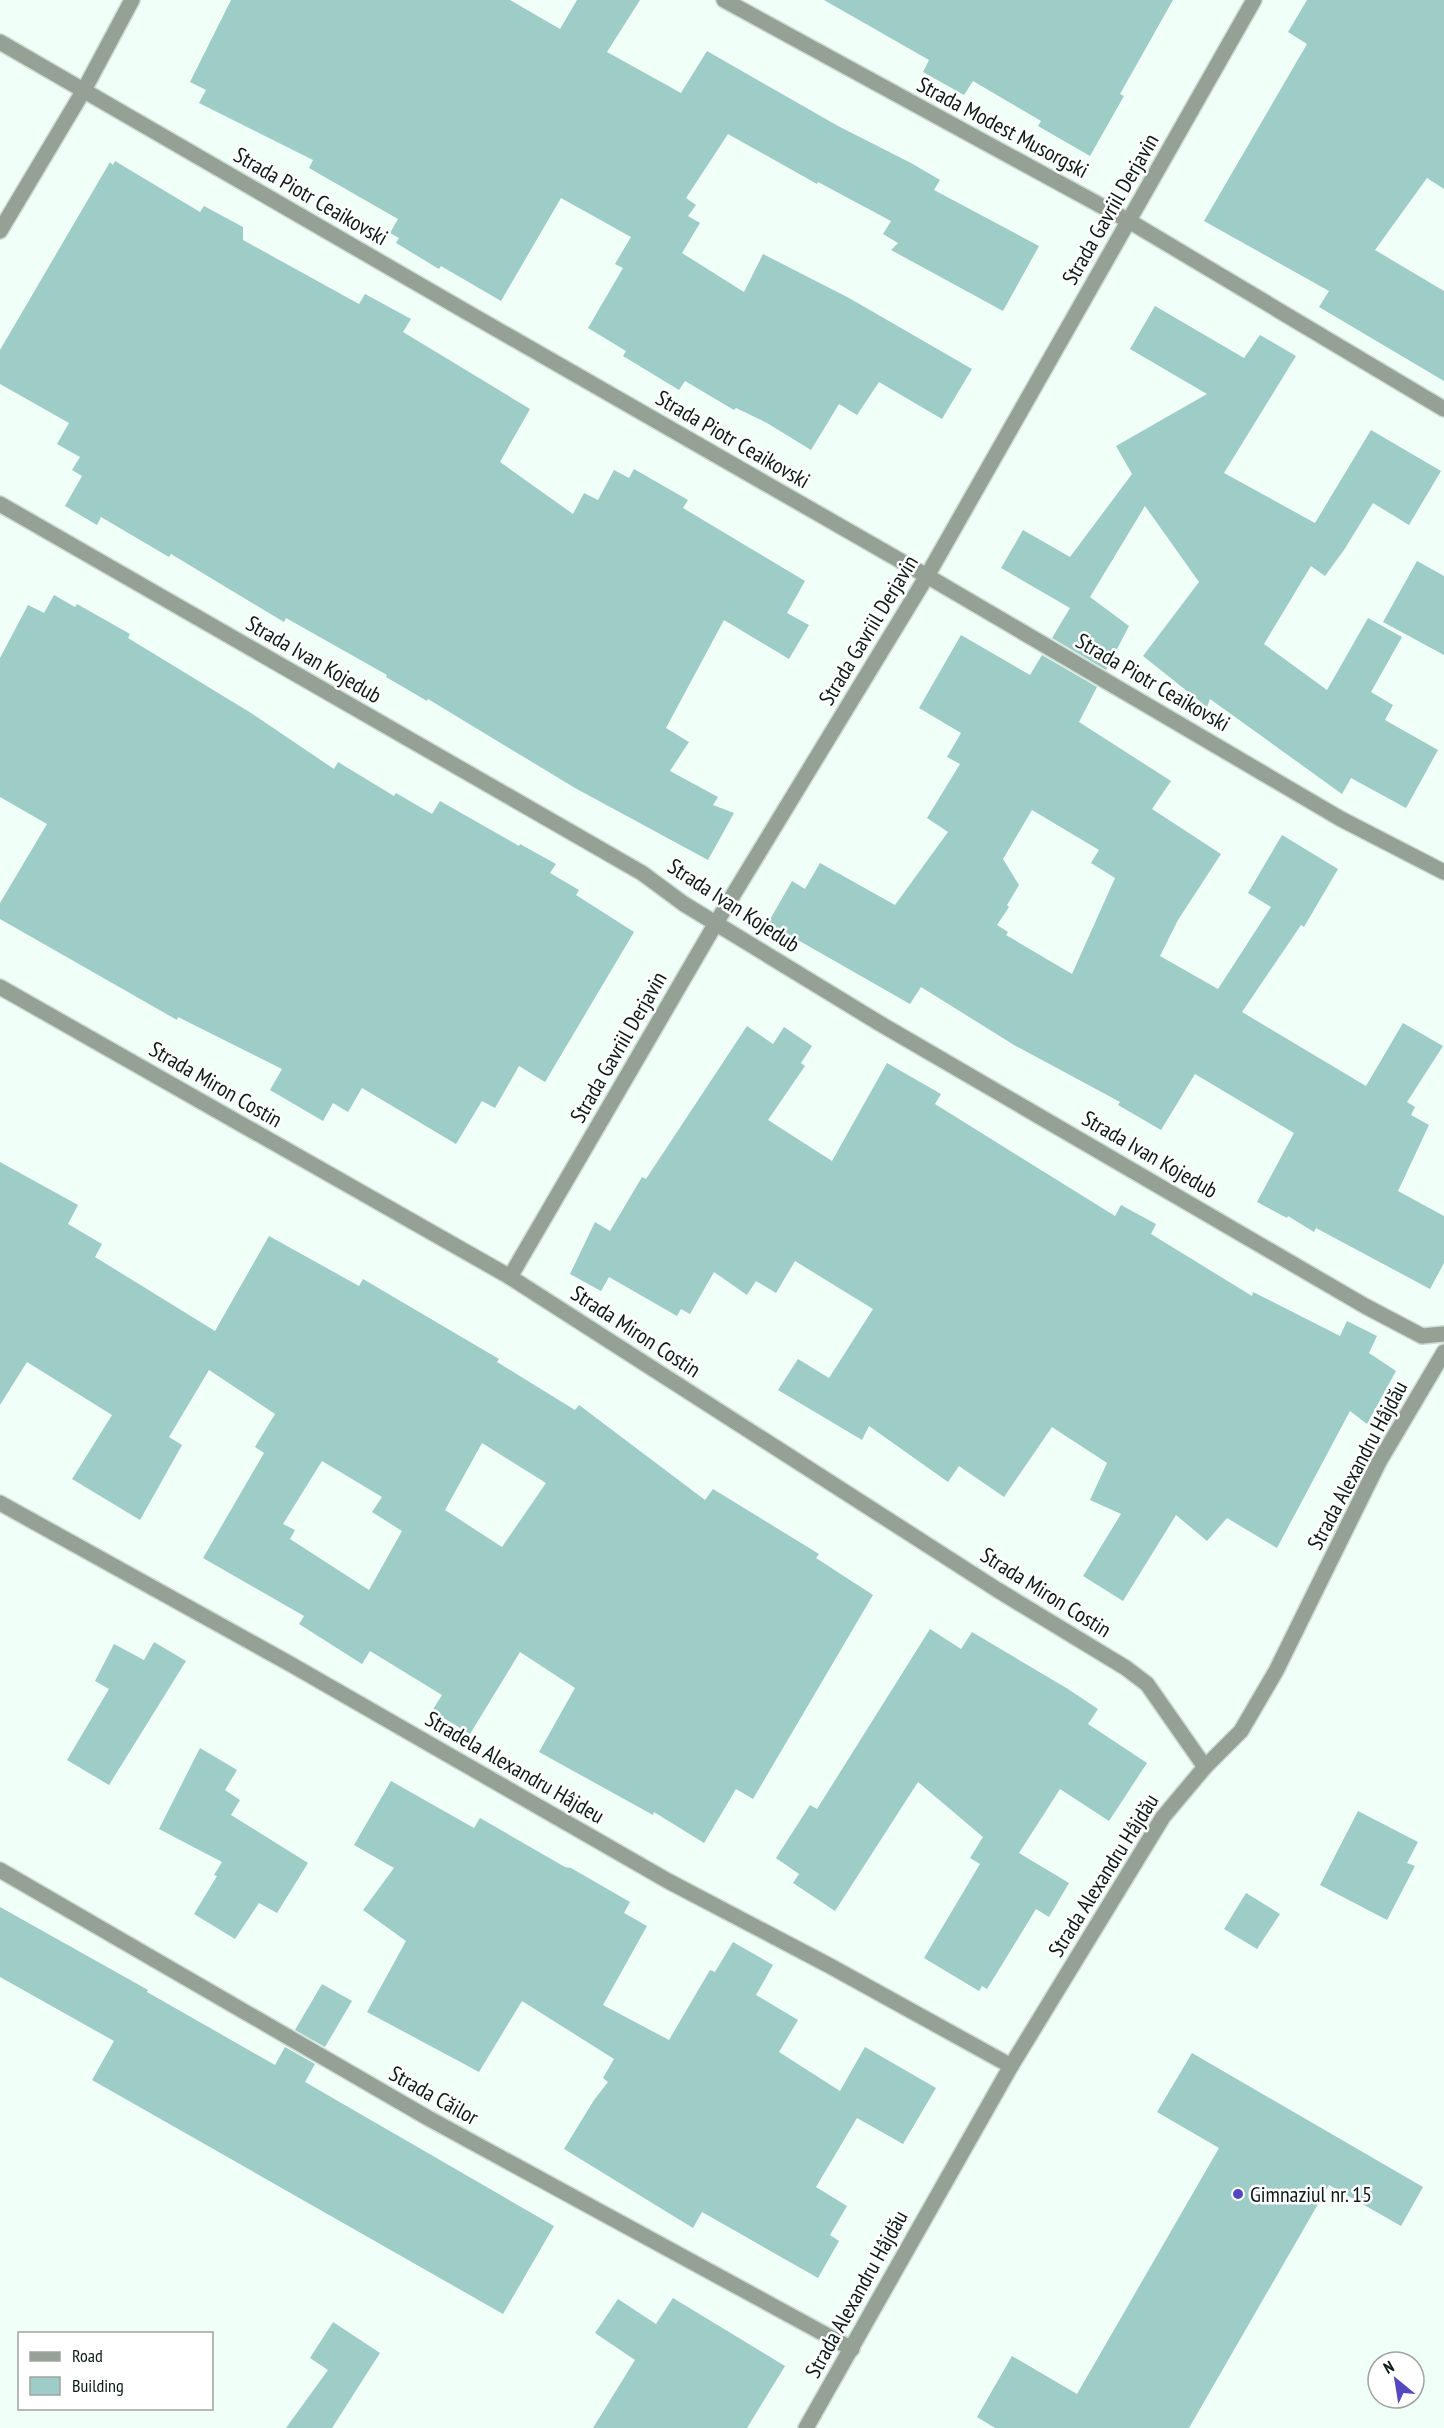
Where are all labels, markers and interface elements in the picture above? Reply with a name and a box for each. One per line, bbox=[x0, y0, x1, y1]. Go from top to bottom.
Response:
street label: Strada Modest Musorgski bbox=[912, 70, 1094, 184]
street label: Strada Gavriil Derjavin bbox=[1055, 128, 1165, 290]
street label: Strada Piotr Ceaikovski bbox=[229, 141, 393, 251]
street label: Strada Piotr Ceaikovski bbox=[651, 384, 815, 494]
street label: Strada Gavriil Derjavin bbox=[812, 550, 924, 710]
street label: Strada Ivan Kojedub bbox=[241, 609, 387, 709]
street label: Strada Piotr Ceaikovski bbox=[1071, 627, 1235, 737]
street label: Strada Ivan Kojedub bbox=[663, 852, 805, 958]
street label: Strada Gavriil Derjavin bbox=[563, 966, 673, 1128]
street label: Strada Miron Costin bbox=[145, 1035, 287, 1133]
street label: Strada Ivan Kojedub bbox=[1077, 1104, 1223, 1204]
street label: Strada Miron Costin bbox=[566, 1279, 706, 1383]
street label: Strada Alexandru Hâjdău bbox=[1301, 1376, 1413, 1554]
street label: Strada Miron Costin bbox=[975, 1541, 1117, 1643]
street label: Stradela Alexandru Hâjdeu bbox=[421, 1704, 609, 1830]
street label: Strada Alexandru Hâjdău bbox=[1041, 1788, 1165, 1962]
street label: Strada Căilor bbox=[385, 2059, 483, 2131]
place label: Gimnaziul nr. 15 bbox=[1250, 2180, 1372, 2208]
marker: Gimnaziul nr. 15 bbox=[1231, 2187, 1245, 2201]
street label: Strada Alexandru Hâjdău bbox=[798, 2205, 914, 2383]
legend bbox=[18, 2332, 213, 2410]
text: Road bbox=[72, 2344, 103, 2367]
north arrow bbox=[1366, 2350, 1426, 2410]
text: N bbox=[1380, 2356, 1397, 2378]
text: Building bbox=[72, 2374, 124, 2397]

